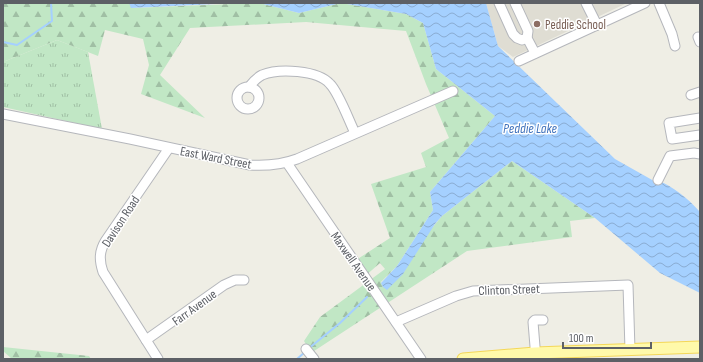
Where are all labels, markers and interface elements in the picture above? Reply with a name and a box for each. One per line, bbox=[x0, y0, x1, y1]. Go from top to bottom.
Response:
place label: Peddie School bbox=[545, 17, 606, 33]
marker: Peddie School bbox=[532, 19, 542, 29]
water label: Peddie Lake bbox=[503, 120, 558, 137]
street label: East Ward Street bbox=[179, 143, 253, 173]
street label: Davison Road bbox=[98, 193, 143, 250]
street label: Maxwell Avenue bbox=[327, 229, 379, 294]
street label: Clinton Street bbox=[478, 281, 540, 299]
street label: Farr Avenue bbox=[169, 286, 220, 329]
scale bar bbox=[563, 324, 651, 350]
text: 100 m bbox=[569, 331, 594, 346]

